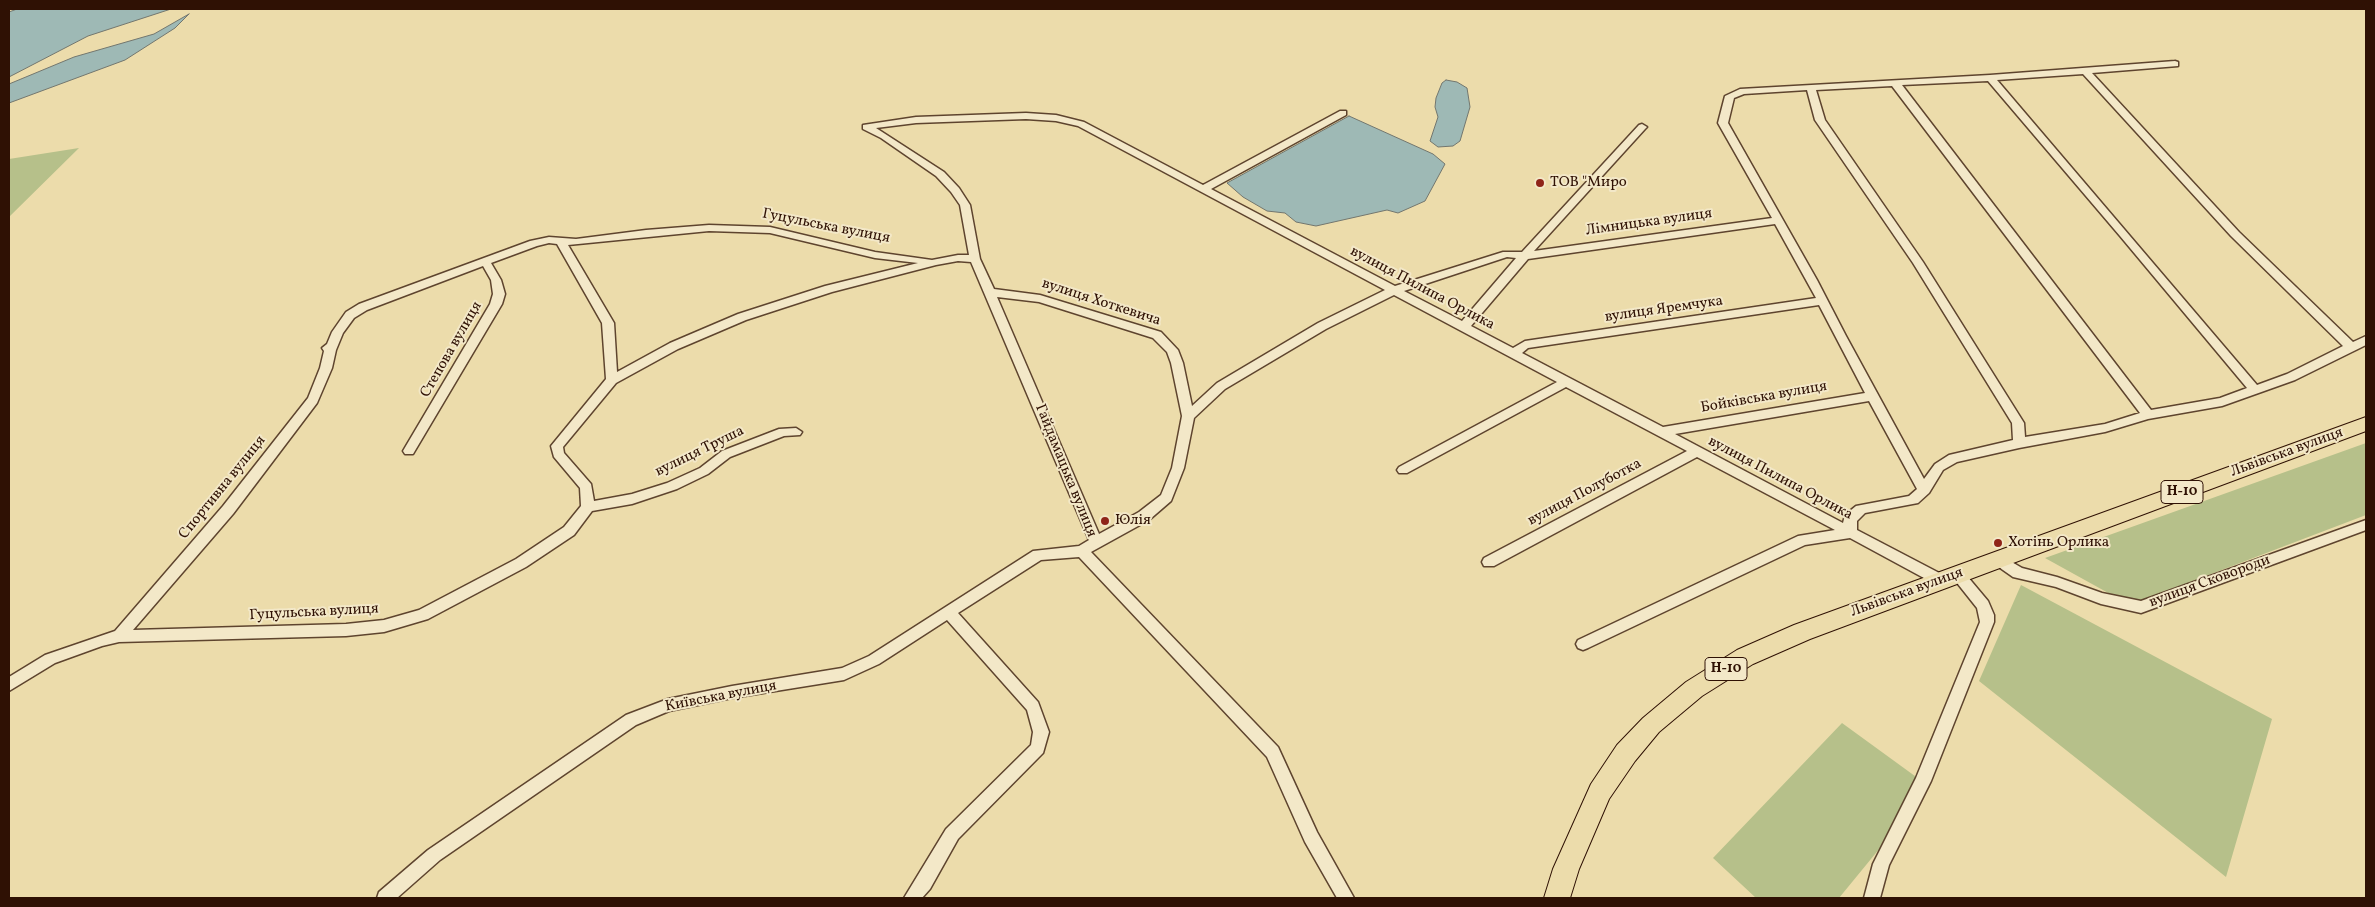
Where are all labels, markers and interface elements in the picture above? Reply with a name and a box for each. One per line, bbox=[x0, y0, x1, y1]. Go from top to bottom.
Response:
place label: ТОВ "Миро bbox=[1550, 174, 1627, 192]
marker: ТОВ "Миро bbox=[1534, 177, 1546, 189]
street label: Лімницька вулиця bbox=[1585, 205, 1713, 241]
street label: Гуцульська вулиця bbox=[761, 206, 891, 248]
street label: вулиця Пилипа Орлика bbox=[1347, 243, 1497, 335]
street label: вулиця Хоткевича bbox=[1039, 275, 1163, 331]
street label: вулиця Яремчука bbox=[1604, 293, 1724, 327]
street label: Степова вулиця bbox=[417, 299, 487, 401]
street label: Бойківська вулиця bbox=[1699, 378, 1829, 418]
street label: Гайдамацька вулиця bbox=[1030, 402, 1100, 540]
street label: вулиця Труша bbox=[653, 423, 747, 481]
street label: Львівська вулиця bbox=[2228, 424, 2346, 482]
street label: Спортивна вулиця bbox=[176, 433, 270, 543]
street label: вулиця Пилипа Орлика bbox=[1705, 433, 1855, 525]
street label: вулиця Полуботка bbox=[1525, 455, 1645, 531]
road number: Н-10 bbox=[2161, 481, 2203, 504]
place label: Юлія bbox=[1115, 512, 1151, 530]
marker: Юлія bbox=[1099, 515, 1111, 527]
place label: Хотінь Орлика bbox=[2008, 534, 2109, 552]
marker: Хотінь Орлика bbox=[1992, 537, 2004, 549]
street label: вулиця Сковороди bbox=[2147, 552, 2273, 612]
street label: Львівська вулиця bbox=[1848, 564, 1966, 622]
street label: Гуцульська вулиця bbox=[249, 601, 379, 625]
road number: Н-10 bbox=[1705, 658, 1747, 681]
street label: Київська вулиця bbox=[664, 677, 778, 717]

